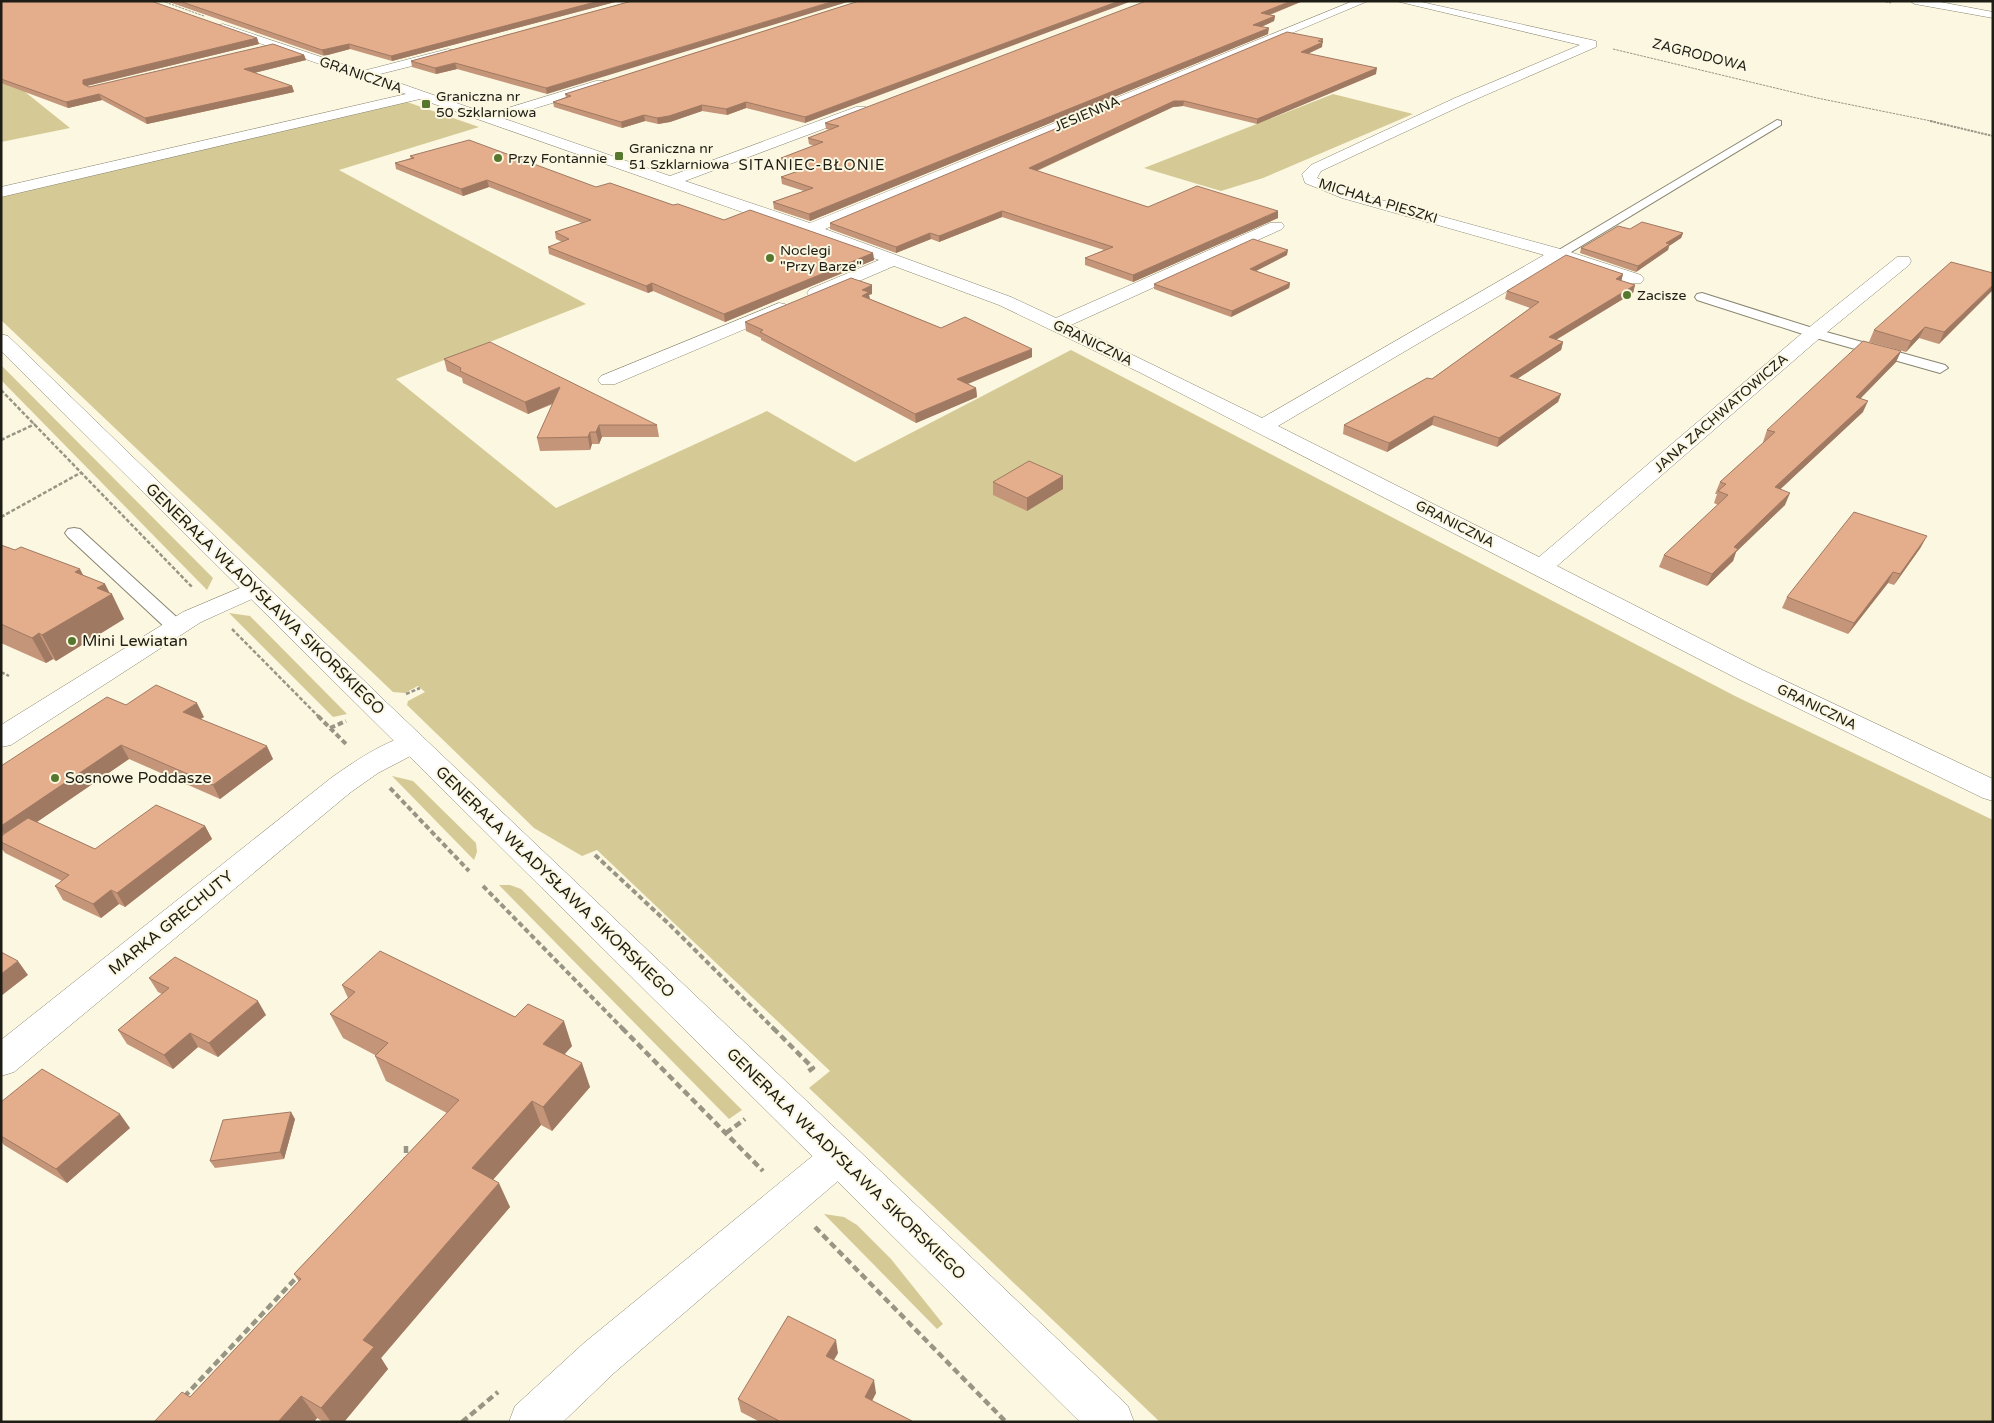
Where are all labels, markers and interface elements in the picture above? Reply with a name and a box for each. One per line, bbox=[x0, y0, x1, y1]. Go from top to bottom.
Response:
street label: ZAGRODOWA bbox=[1651, 35, 1749, 75]
street label: GRANICZNA bbox=[317, 53, 405, 97]
place label: Graniczna nr 50 Szklarniowa bbox=[436, 88, 536, 121]
street label: JESIENNA bbox=[1051, 93, 1123, 135]
marker: Graniczna nr 50 Szklarniowa bbox=[420, 98, 432, 110]
place label: Graniczna nr 51 Szklarniowa bbox=[629, 140, 729, 173]
place label: Przy Fontannie bbox=[508, 150, 607, 167]
marker: Graniczna nr 51 Szklarniowa bbox=[613, 150, 625, 162]
marker: Przy Fontannie bbox=[492, 152, 504, 164]
district label: SITANIEC-BŁONIE bbox=[738, 156, 886, 174]
street label: MICHAŁA PIESZKI bbox=[1316, 175, 1440, 227]
place label: Noclegi "Przy Barze" bbox=[780, 242, 862, 275]
marker: Noclegi "Przy Barze" bbox=[764, 252, 776, 264]
place label: Zacisze bbox=[1637, 287, 1686, 304]
marker: Zacisze bbox=[1621, 289, 1633, 301]
street label: GRANICZNA bbox=[1050, 316, 1136, 370]
street label: JANA ZACHWATOWICZA bbox=[1650, 350, 1792, 476]
street label: GENERAŁA WŁADYSŁAWA SIKORSKIEGO bbox=[141, 479, 389, 719]
street label: GRANICZNA bbox=[1413, 497, 1497, 551]
place label: Mini Lewiatan bbox=[82, 631, 188, 651]
marker: Mini Lewiatan bbox=[66, 635, 78, 647]
street label: GRANICZNA bbox=[1774, 680, 1860, 734]
street label: GENERAŁA WŁADYSŁAWA SIKORSKIEGO bbox=[431, 762, 679, 1002]
place label: Sosnowe Poddasze bbox=[65, 768, 212, 788]
marker: Sosnowe Poddasze bbox=[49, 772, 61, 784]
street label: MARKA GRECHUTY bbox=[105, 866, 237, 980]
street label: GENERAŁA WŁADYSŁAWA SIKORSKIEGO bbox=[722, 1044, 970, 1284]

